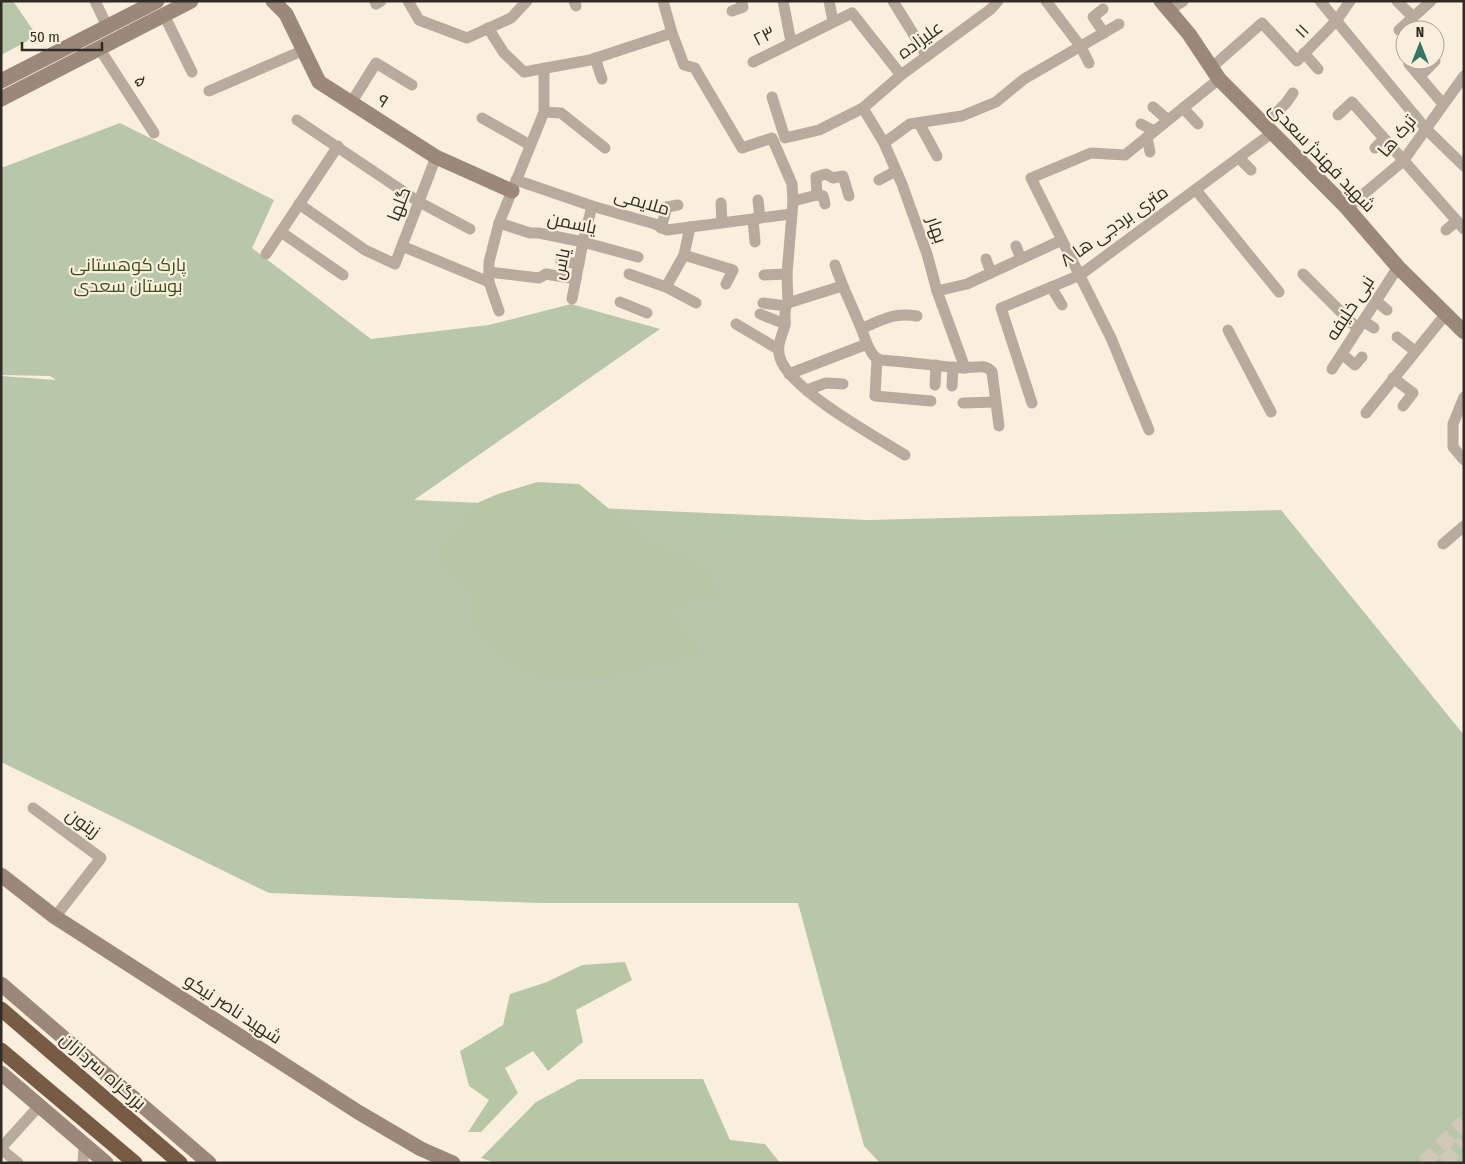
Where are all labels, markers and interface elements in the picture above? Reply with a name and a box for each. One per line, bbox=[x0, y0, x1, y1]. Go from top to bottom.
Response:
street label: علیزاده bbox=[893, 16, 947, 64]
street label: ۱۱ bbox=[1290, 19, 1314, 43]
scale bar bbox=[22, 20, 102, 52]
north arrow bbox=[1395, 20, 1445, 70]
street label: ۲۳ bbox=[749, 21, 779, 51]
text: N bbox=[1416, 24, 1424, 41]
text: 50 m bbox=[30, 28, 60, 46]
street label: ۵ bbox=[129, 71, 153, 91]
street label: ۹ bbox=[373, 89, 393, 113]
street label: شهید فهندژ سعدی bbox=[1264, 97, 1380, 217]
street label: ترک ها bbox=[1373, 110, 1421, 162]
street label: ۸ متری بردجی ها bbox=[1056, 181, 1172, 271]
street label: گلها bbox=[382, 184, 416, 224]
street label: ملایمی bbox=[612, 184, 672, 220]
street label: یاسمن bbox=[545, 207, 599, 239]
street label: بهار bbox=[922, 213, 952, 246]
street label: یاس bbox=[547, 246, 575, 282]
park label: پارک کوهستانی بوستان سعدی bbox=[70, 254, 186, 297]
street label: نبی خلیفه bbox=[1321, 271, 1379, 345]
street label: زیتون bbox=[61, 803, 105, 843]
street label: شهید ناصر نیکو bbox=[180, 969, 286, 1049]
street label: بزرگراه سرداران bbox=[55, 1028, 151, 1114]

